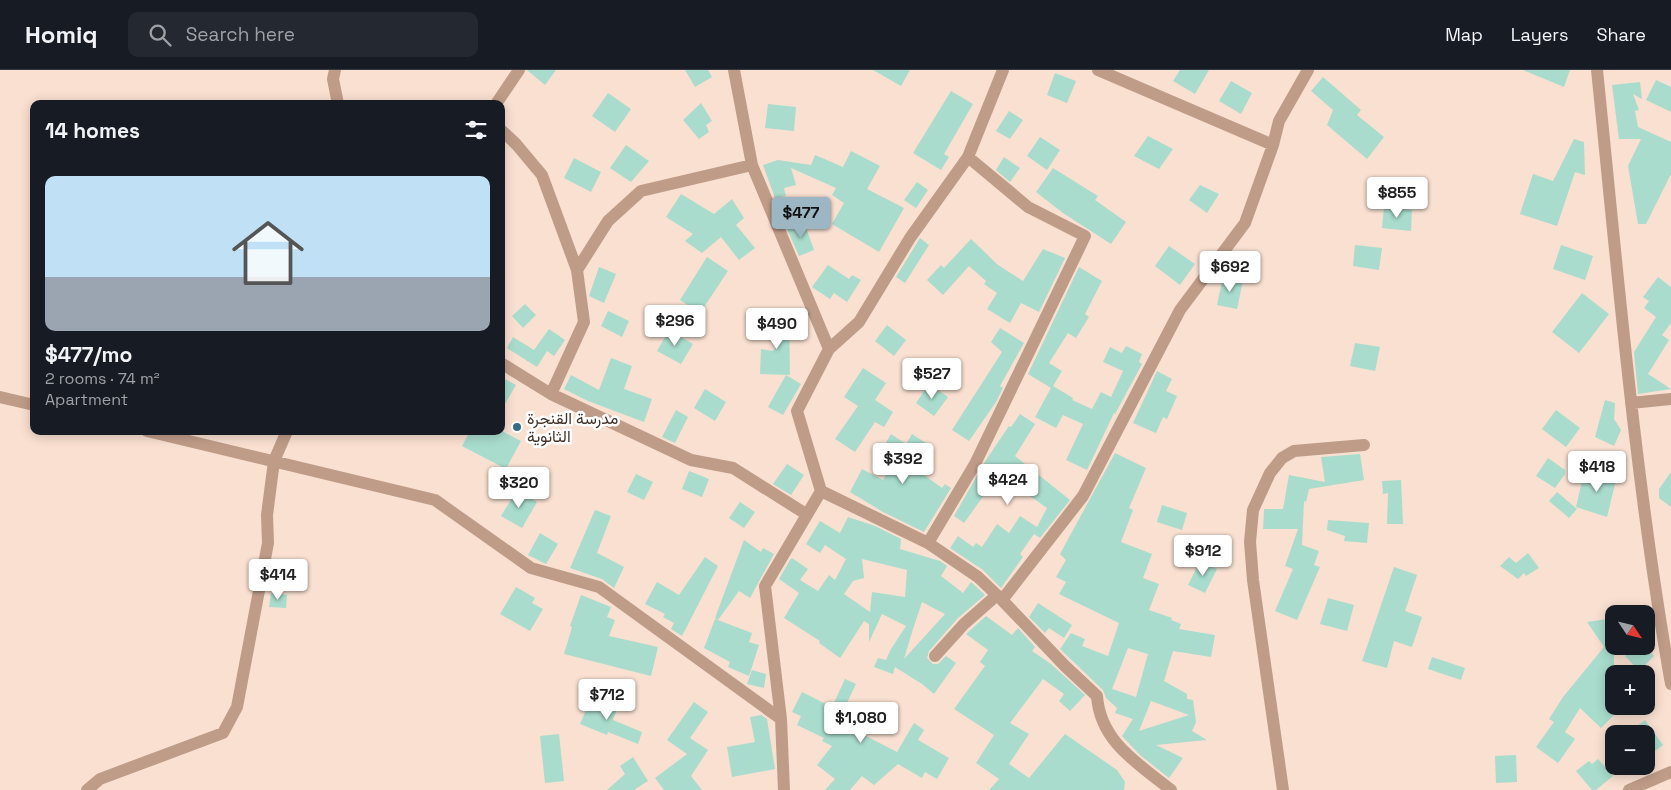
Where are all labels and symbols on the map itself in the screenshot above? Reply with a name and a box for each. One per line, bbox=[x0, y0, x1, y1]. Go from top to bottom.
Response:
pin: $855 bbox=[1367, 176, 1427, 219]
pin: $477 bbox=[771, 196, 831, 239]
pin: $692 bbox=[1200, 250, 1260, 293]
pin: $296 bbox=[645, 304, 705, 347]
pin: $490 bbox=[747, 308, 807, 350]
pin: $527 bbox=[902, 358, 962, 400]
place label: مدرسة القنجرة الثانوية bbox=[527, 408, 618, 447]
marker: مدرسة القنجرة الثانوية bbox=[511, 421, 523, 433]
pin: $392 bbox=[873, 442, 933, 485]
pin: $418 bbox=[1567, 450, 1627, 493]
pin: $424 bbox=[978, 464, 1038, 506]
pin: $320 bbox=[489, 466, 549, 509]
pin: $912 bbox=[1173, 534, 1233, 577]
pin: $414 bbox=[248, 558, 308, 601]
north arrow bbox=[1605, 605, 1655, 655]
pin: $712 bbox=[577, 678, 637, 721]
pin: $1,080 bbox=[820, 702, 902, 744]

